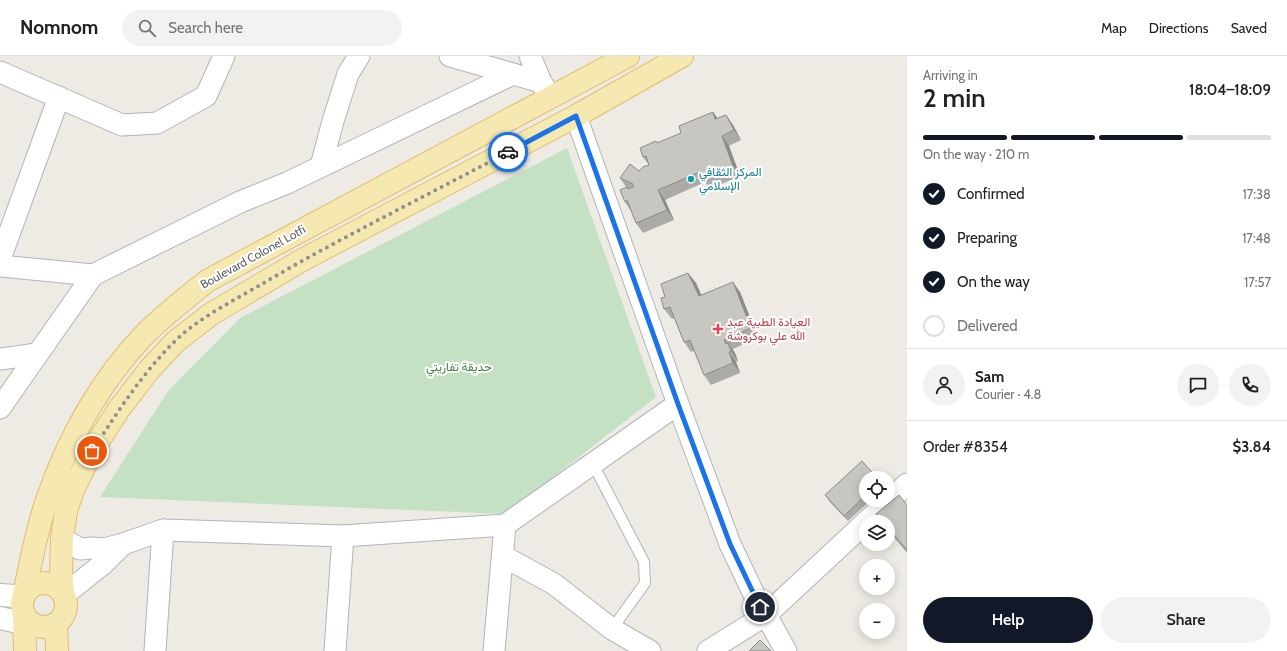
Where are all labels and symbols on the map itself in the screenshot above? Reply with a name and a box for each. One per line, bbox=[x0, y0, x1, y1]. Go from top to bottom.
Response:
courier bbox=[488, 132, 528, 172]
place label: المركز الثقافي الإسلامي bbox=[699, 164, 762, 196]
marker: المركز الثقافي الإسلامي bbox=[686, 174, 696, 184]
street label: Boulevard Colonel Lotfi bbox=[197, 221, 308, 292]
place label: العيادة الطبية عبد الله علي بوكروشة bbox=[727, 314, 810, 346]
marker: العيادة الطبية عبد الله علي بوكروشة bbox=[712, 323, 724, 335]
park label: حديقة تفاريتي bbox=[426, 359, 492, 377]
pin bbox=[75, 434, 109, 468]
pin bbox=[743, 590, 777, 624]

